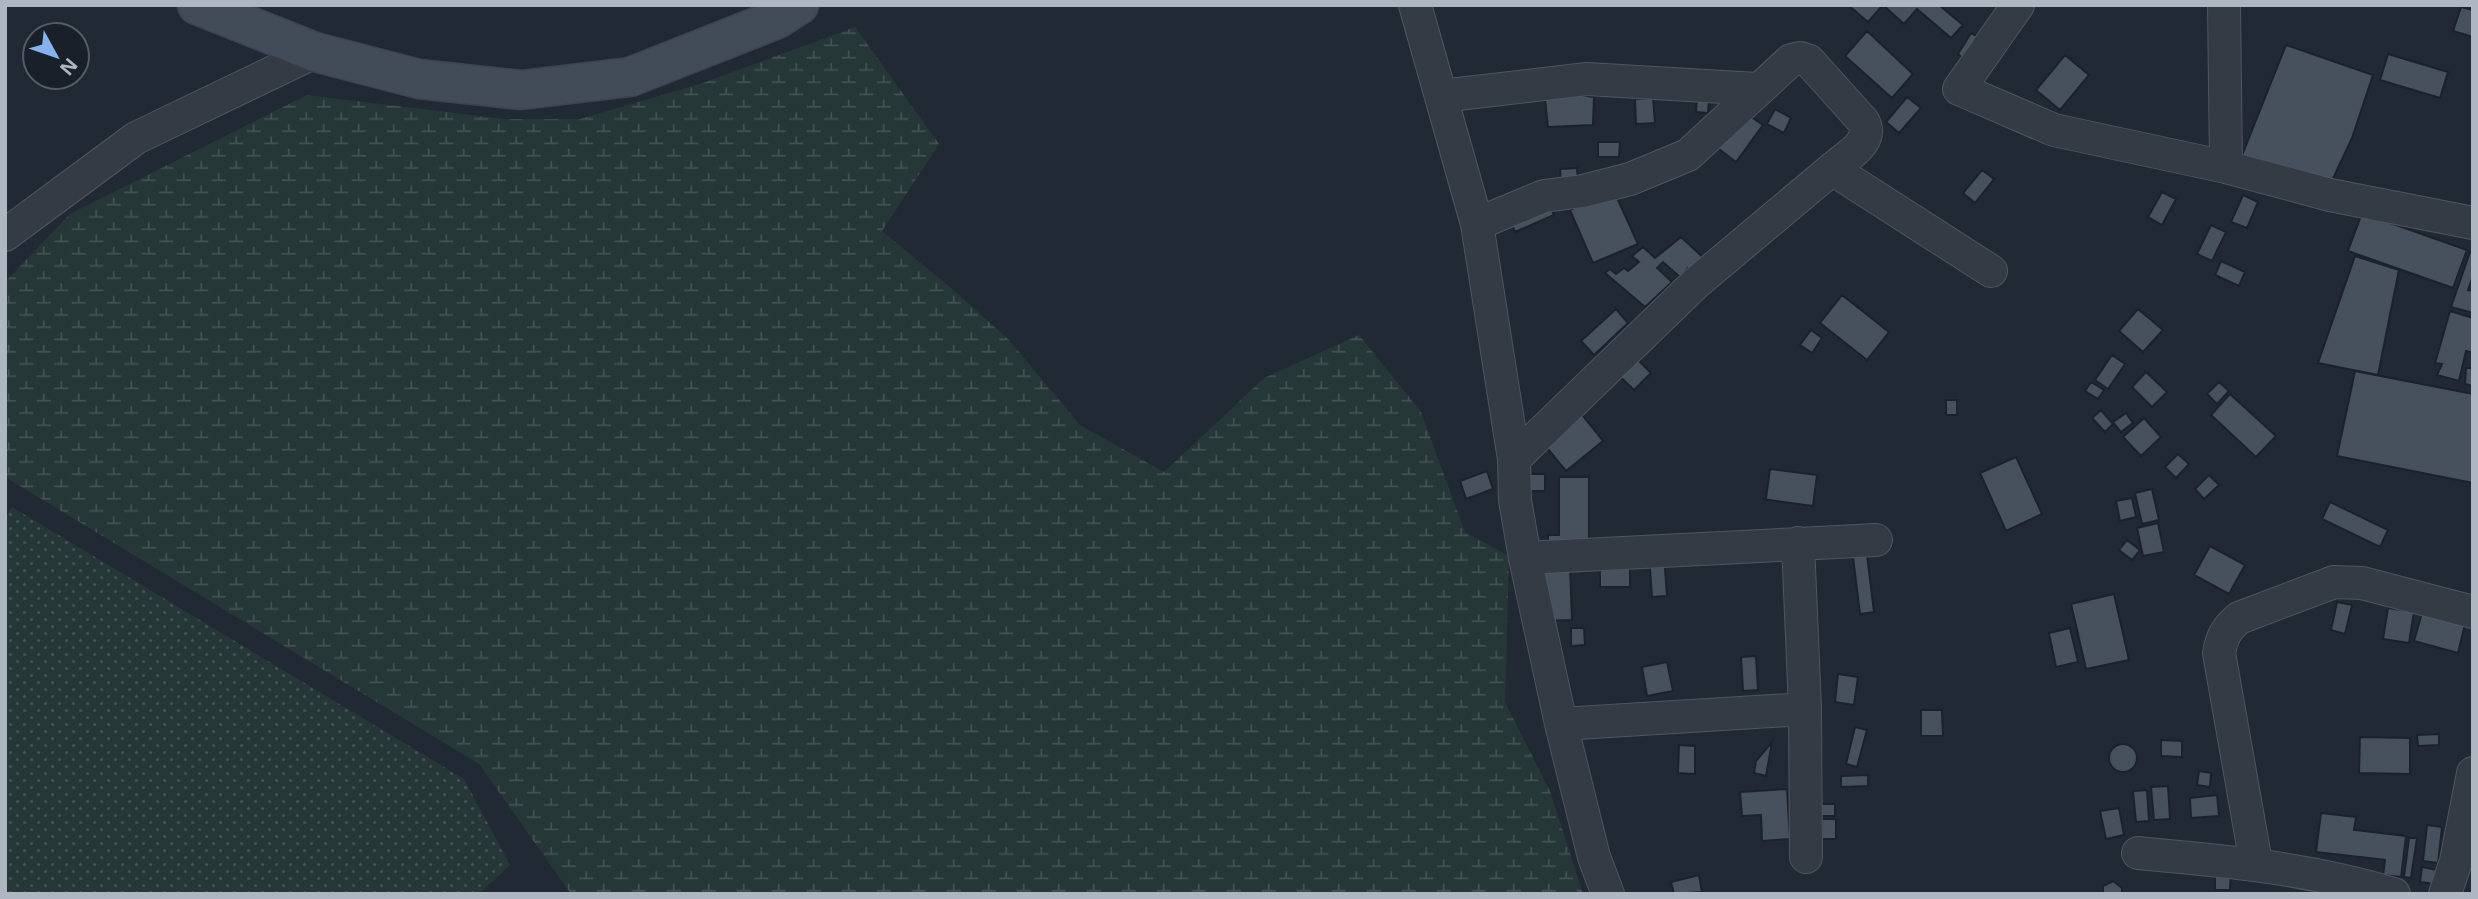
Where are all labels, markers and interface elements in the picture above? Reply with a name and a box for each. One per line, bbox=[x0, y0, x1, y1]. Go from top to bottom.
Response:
north arrow bbox=[21, 21, 91, 91]
text: N bbox=[54, 53, 84, 81]

